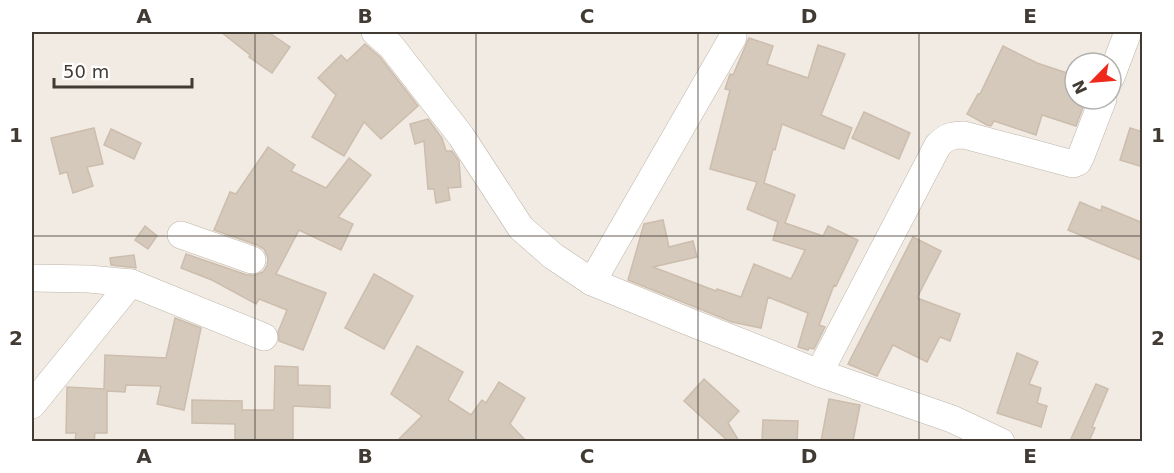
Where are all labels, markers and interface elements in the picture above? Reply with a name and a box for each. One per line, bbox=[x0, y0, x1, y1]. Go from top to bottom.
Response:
text: A bbox=[136, 4, 152, 28]
text: B bbox=[357, 4, 373, 28]
text: C bbox=[580, 4, 594, 28]
text: D bbox=[801, 4, 817, 28]
text: E bbox=[1023, 4, 1037, 28]
scale bar bbox=[54, 51, 192, 89]
north arrow bbox=[1063, 51, 1123, 111]
text: 50 m bbox=[63, 61, 109, 82]
text: N bbox=[1068, 77, 1091, 97]
text: 1 bbox=[9, 123, 23, 147]
text: 1 bbox=[1151, 123, 1165, 147]
text: 2 bbox=[9, 326, 23, 350]
text: 2 bbox=[1151, 326, 1165, 350]
text: A bbox=[136, 444, 152, 468]
text: B bbox=[357, 444, 373, 468]
text: C bbox=[580, 444, 594, 468]
text: D bbox=[801, 444, 817, 468]
text: E bbox=[1023, 444, 1037, 468]

